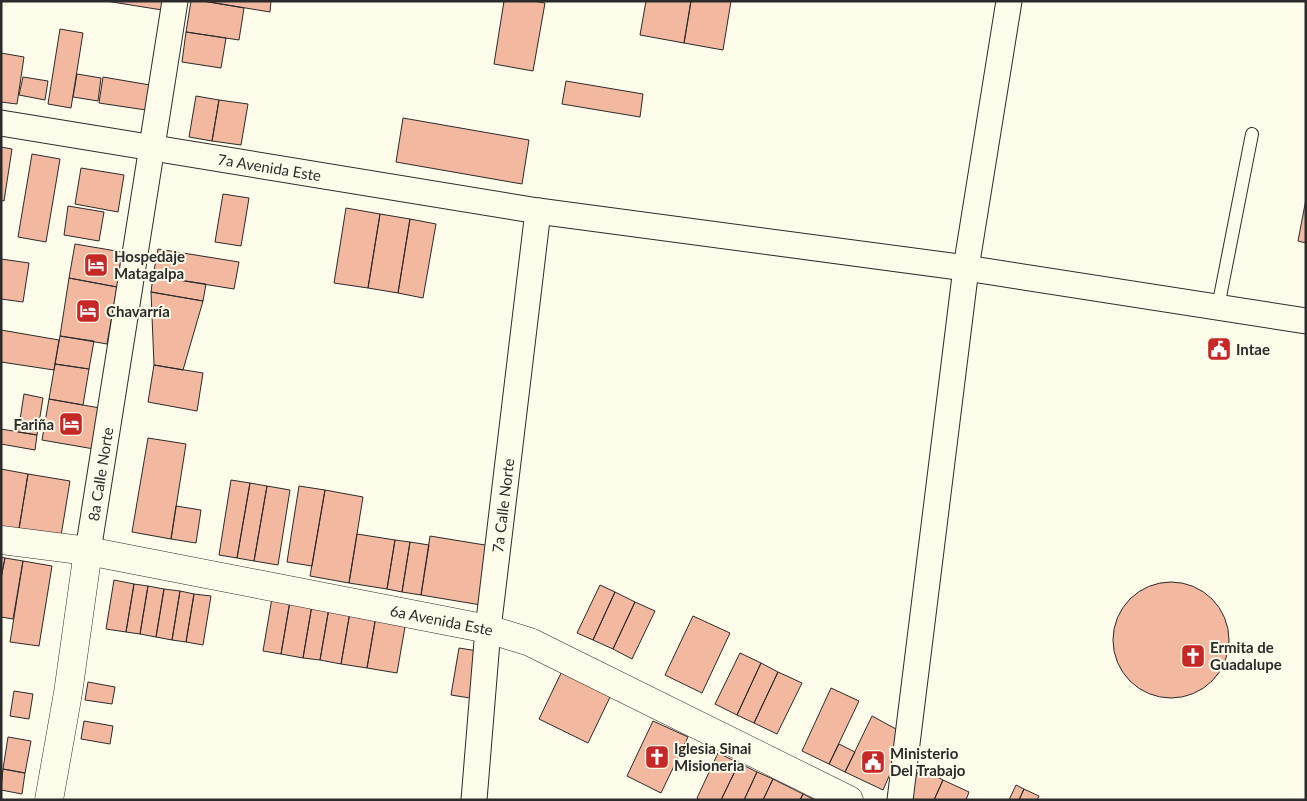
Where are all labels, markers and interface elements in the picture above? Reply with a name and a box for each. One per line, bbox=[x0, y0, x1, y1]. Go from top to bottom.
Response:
street label: 7a Avenida Este bbox=[216, 150, 323, 184]
place label: Hospedaje Matagalpa bbox=[114, 247, 185, 282]
hotel icon: Hospedaje Matagalpa bbox=[83, 252, 109, 278]
hotel icon: Chavarría bbox=[75, 298, 101, 324]
place label: Chavarría bbox=[106, 302, 170, 320]
public building icon: Intae bbox=[1206, 336, 1232, 362]
place label: Intae bbox=[1236, 340, 1270, 358]
hotel icon: Fariña bbox=[58, 411, 84, 437]
place label: Fariña bbox=[13, 415, 54, 433]
street label: 8a Calle Norte bbox=[84, 426, 116, 522]
street label: 7a Calle Norte bbox=[488, 457, 517, 554]
street label: 6a Avenida Este bbox=[389, 601, 496, 639]
place label: Ermita de Guadalupe bbox=[1210, 638, 1282, 673]
church icon: Ermita de Guadalupe bbox=[1180, 643, 1206, 669]
place label: Iglesia Sinai Misioneria bbox=[674, 739, 752, 774]
church icon: Iglesia Sinai Misioneria bbox=[644, 744, 670, 770]
place label: Ministerio Del Trabajo bbox=[890, 744, 966, 779]
public building icon: Ministerio Del Trabajo bbox=[860, 749, 886, 775]

